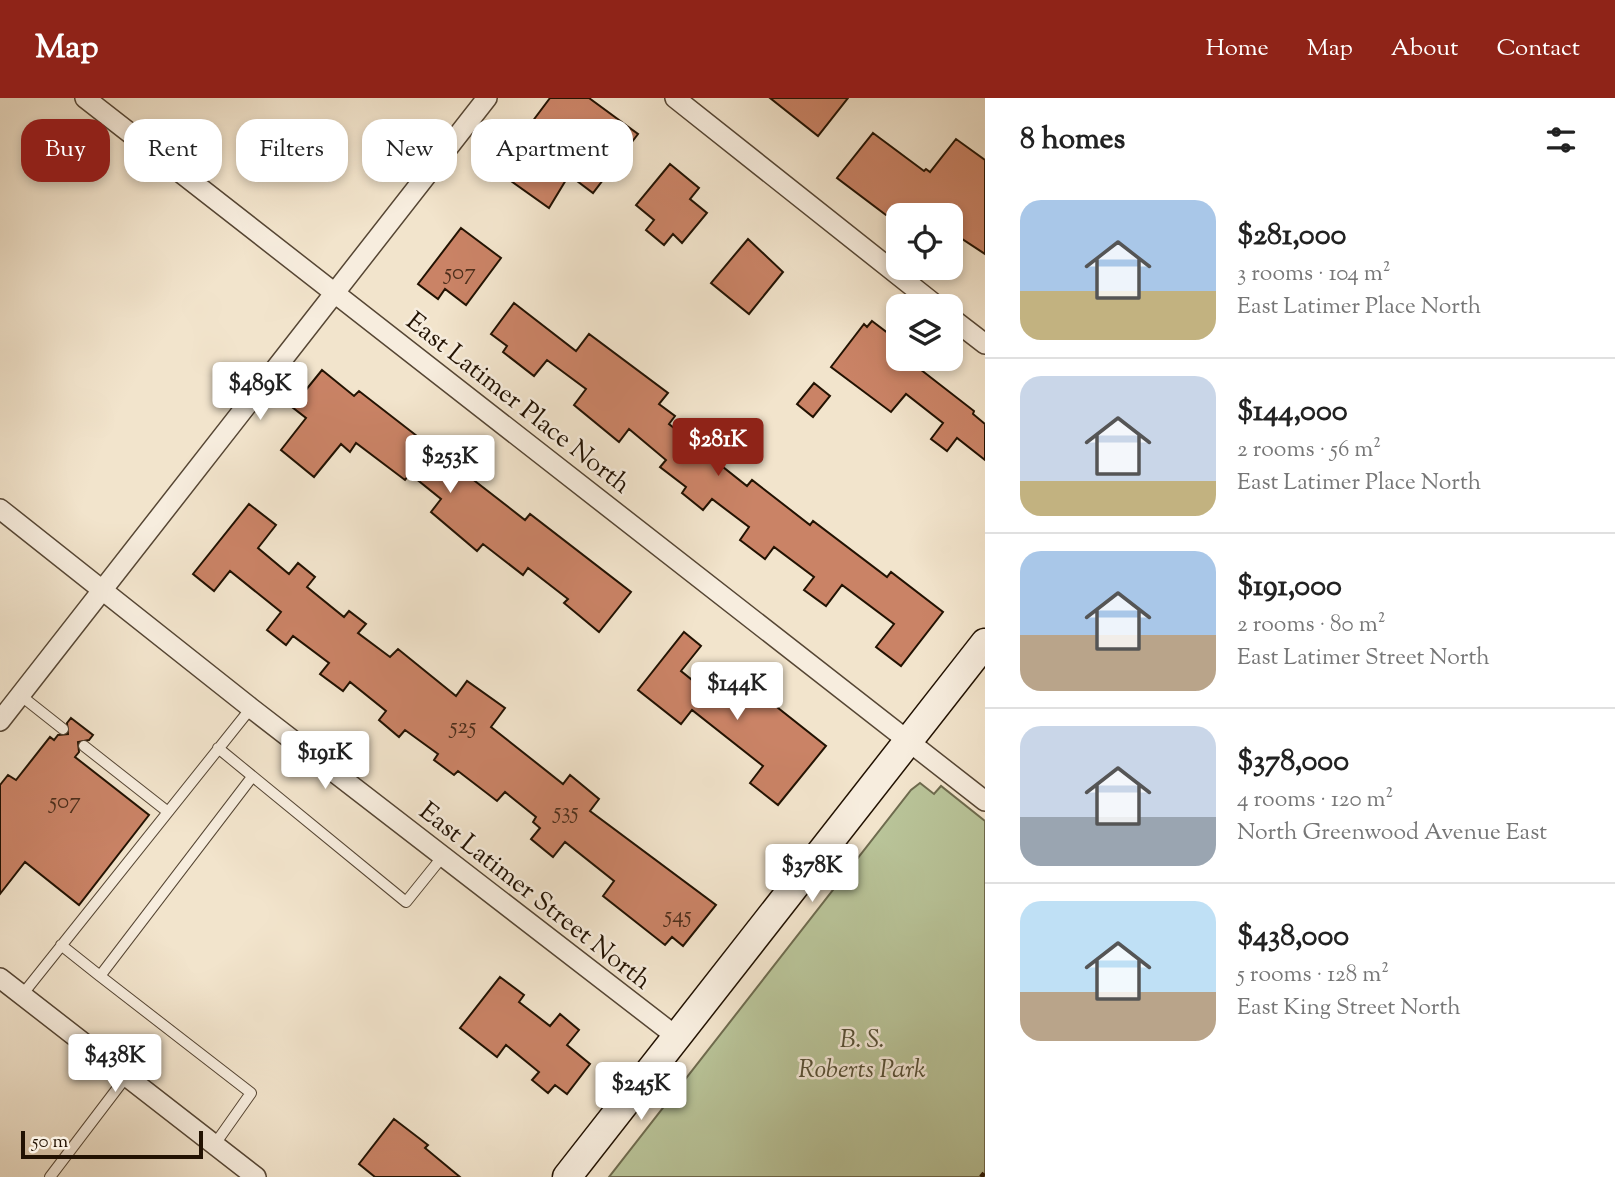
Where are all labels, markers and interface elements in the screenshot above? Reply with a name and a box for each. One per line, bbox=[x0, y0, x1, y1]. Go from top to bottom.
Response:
text: Map bbox=[35, 25, 99, 73]
text: Home bbox=[1206, 32, 1269, 66]
text: Map bbox=[1307, 32, 1353, 66]
text: About bbox=[1391, 32, 1458, 66]
text: Contact bbox=[1496, 32, 1580, 66]
chip: Buy bbox=[21, 119, 110, 182]
chip: Rent bbox=[124, 119, 222, 182]
chip: Filters bbox=[236, 119, 348, 182]
chip: New bbox=[362, 119, 457, 182]
chip: Apartment bbox=[471, 119, 633, 182]
text: 8 homes bbox=[1020, 119, 1125, 162]
icon: filters bbox=[1542, 121, 1580, 159]
map controls bbox=[886, 203, 963, 371]
button: locate bbox=[886, 203, 963, 280]
text: $281,000 bbox=[1237, 215, 1346, 258]
icon: home bbox=[1076, 228, 1160, 312]
house number: 507 bbox=[442, 257, 476, 290]
text: 3 rooms · 104 m² bbox=[1237, 258, 1391, 291]
text: East Latimer Place North bbox=[1237, 291, 1481, 324]
button: layers bbox=[886, 294, 963, 371]
street label: East Latimer Place North bbox=[397, 304, 638, 504]
pin: $489K bbox=[211, 362, 309, 422]
text: $489K bbox=[228, 368, 292, 401]
text: $144,000 bbox=[1237, 391, 1348, 434]
icon: home bbox=[1076, 404, 1160, 488]
pin: $281K bbox=[669, 418, 767, 478]
text: $281K bbox=[689, 424, 748, 457]
text: 2 rooms · 56 m² bbox=[1237, 434, 1381, 467]
pin: $253K bbox=[401, 436, 499, 495]
text: $253K bbox=[422, 441, 478, 474]
text: East Latimer Place North bbox=[1237, 467, 1481, 500]
text: $191,000 bbox=[1237, 566, 1342, 609]
icon: home bbox=[1076, 579, 1160, 663]
text: 2 rooms · 80 m² bbox=[1237, 609, 1385, 642]
text: East Latimer Street North bbox=[1237, 642, 1490, 675]
pin: $144K bbox=[688, 662, 786, 722]
text: $144K bbox=[707, 668, 767, 701]
house number: 525 bbox=[448, 711, 476, 744]
pin: $191K bbox=[276, 732, 374, 791]
text: $191K bbox=[297, 737, 353, 770]
text: $378,000 bbox=[1237, 741, 1349, 784]
icon: home bbox=[1076, 754, 1160, 838]
text: 4 rooms · 120 m² bbox=[1237, 784, 1393, 817]
house number: 507 bbox=[47, 786, 81, 819]
street label: East Latimer Street North bbox=[410, 794, 658, 1000]
house number: 535 bbox=[551, 796, 579, 829]
text: North Greenwood Avenue East bbox=[1237, 817, 1547, 850]
pin: $378K bbox=[763, 844, 861, 904]
text: $378K bbox=[781, 850, 843, 883]
house number: 545 bbox=[662, 900, 692, 933]
text: $438,000 bbox=[1237, 916, 1349, 959]
icon: home bbox=[1076, 929, 1160, 1013]
text: 5 rooms · 128 m² bbox=[1237, 959, 1389, 992]
text: East King Street North bbox=[1237, 992, 1461, 1025]
park label: B. S. Roberts Park bbox=[798, 1022, 926, 1089]
pin: $438K bbox=[66, 1034, 164, 1094]
text: $438K bbox=[84, 1040, 146, 1073]
pin: $245K bbox=[592, 1062, 690, 1122]
text: $245K bbox=[611, 1068, 671, 1101]
scale bar bbox=[21, 1128, 203, 1160]
text: 50 m bbox=[32, 1129, 68, 1156]

